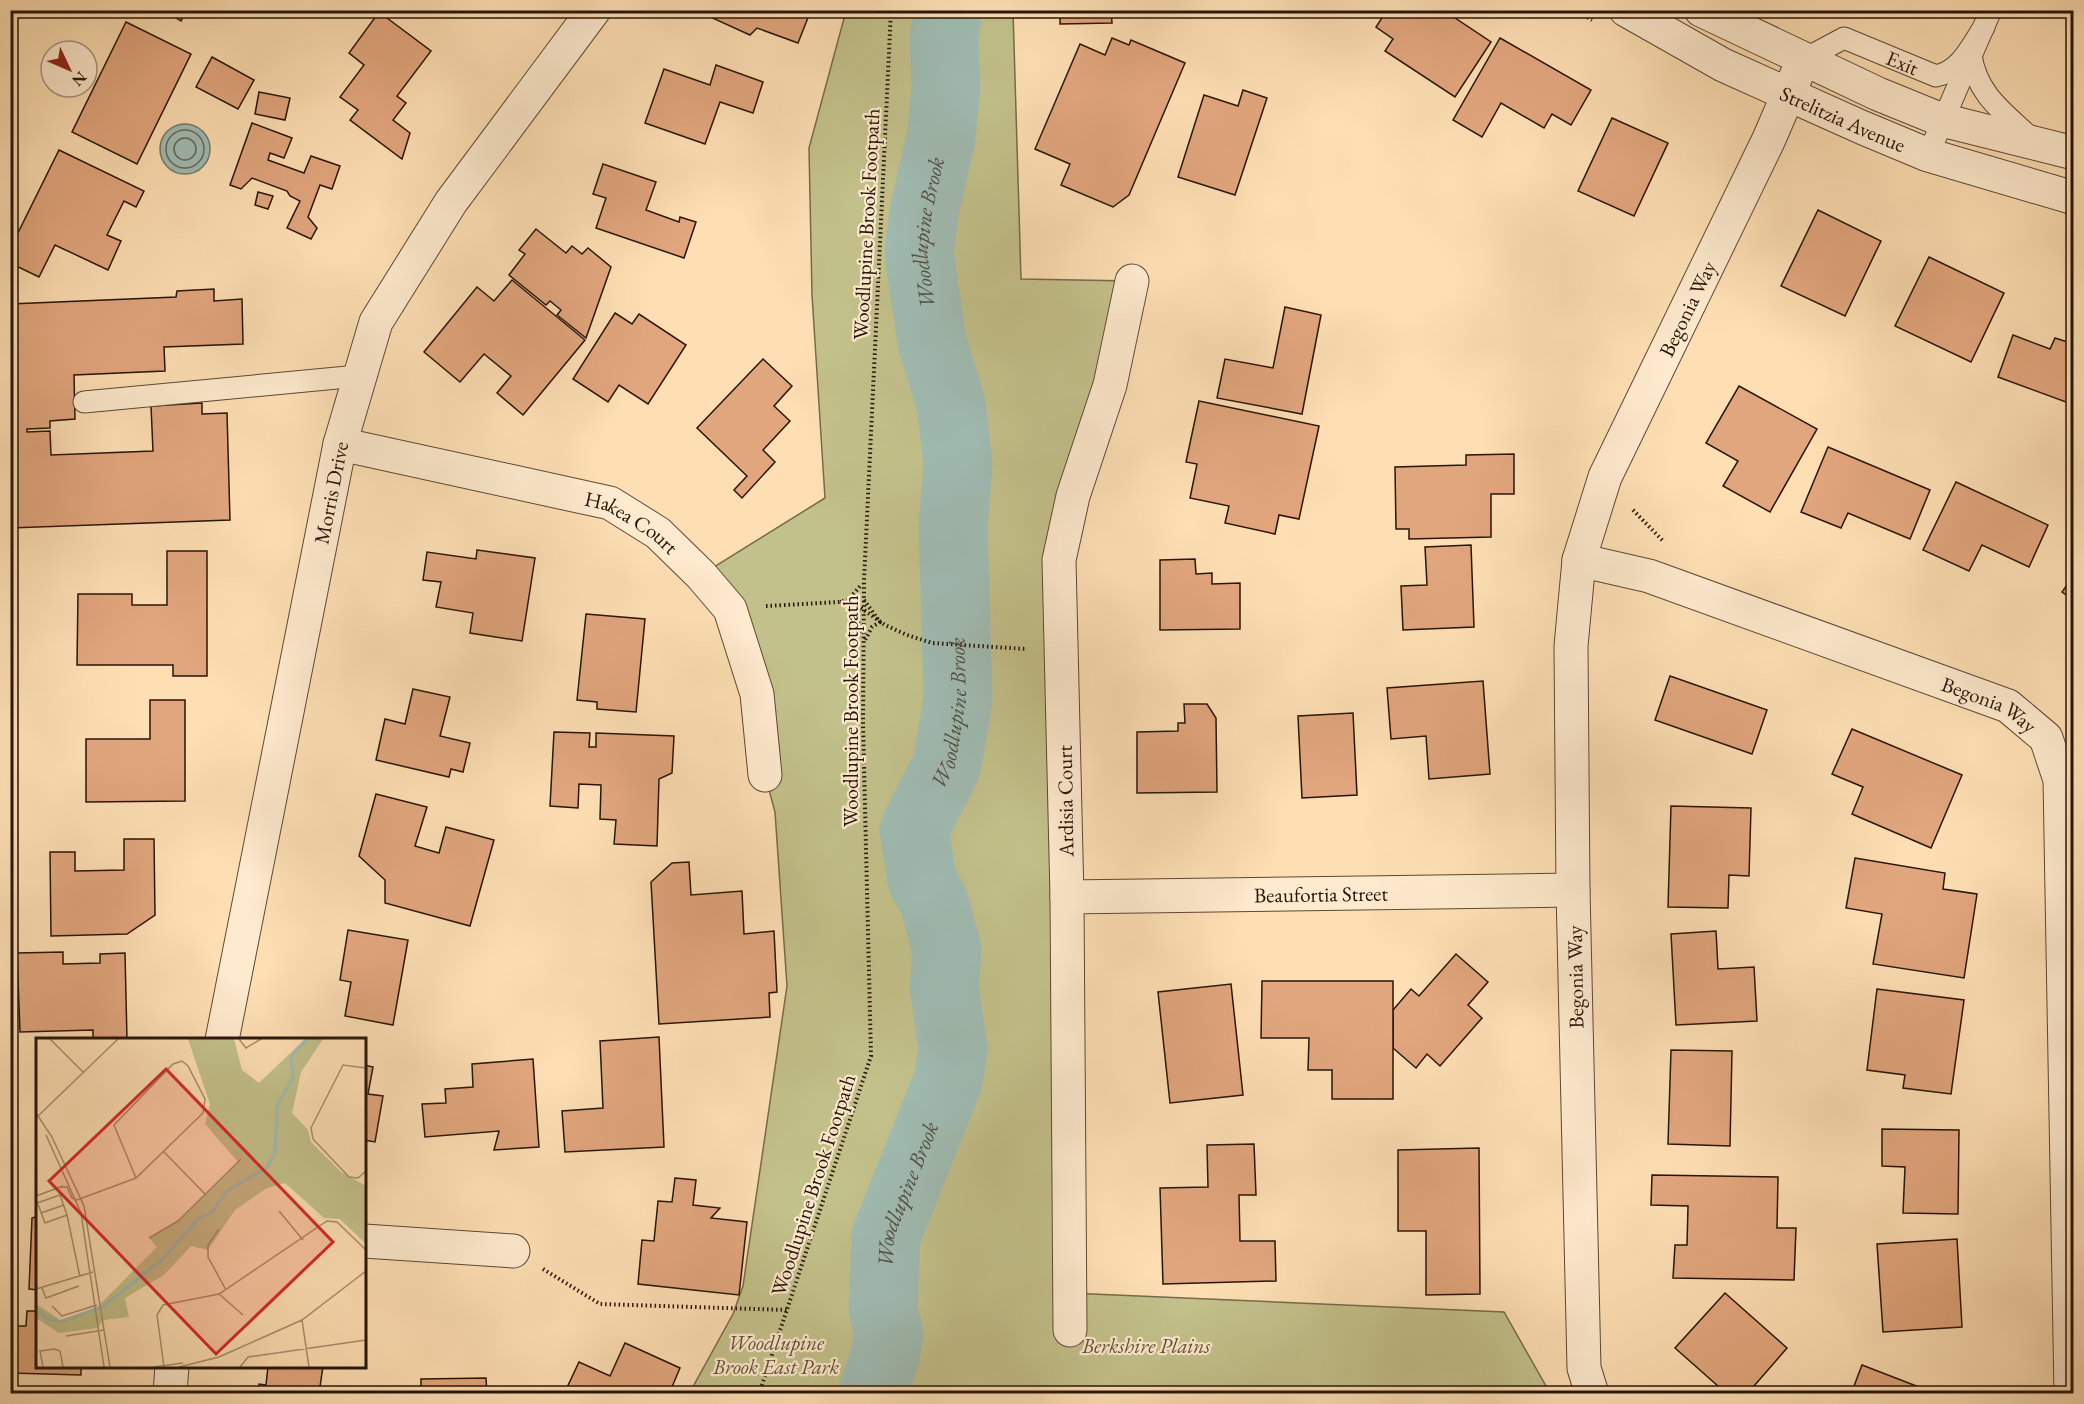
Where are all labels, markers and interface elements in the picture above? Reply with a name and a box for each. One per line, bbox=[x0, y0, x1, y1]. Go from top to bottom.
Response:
north arrow bbox=[39, 39, 99, 99]
street label: Exit bbox=[1882, 44, 1923, 81]
text: N bbox=[67, 67, 91, 91]
street label: Strelitzia Avenue bbox=[1776, 79, 1910, 158]
street label: Woodlupine Brook Footpath bbox=[846, 107, 886, 340]
water label: Woodlupine Brook bbox=[905, 154, 951, 310]
street label: Begonia Way bbox=[1652, 255, 1722, 361]
street label: Morris Drive bbox=[307, 439, 354, 546]
street label: Hakea Court bbox=[582, 484, 685, 560]
street label: Woodlupine Brook Footpath bbox=[837, 595, 864, 827]
water label: Woodlupine Brook bbox=[923, 637, 973, 793]
street label: Begonia Way bbox=[1938, 670, 2043, 739]
street label: Ardisia Court bbox=[1051, 744, 1079, 858]
street label: Beaufortia Street bbox=[1254, 879, 1389, 908]
street label: Begonia Way bbox=[1561, 924, 1589, 1029]
inset map bbox=[36, 1038, 366, 1368]
street label: Woodlupine Brook Footpath bbox=[764, 1070, 862, 1299]
water label: Woodlupine Brook bbox=[870, 1117, 945, 1267]
park label: Woodlupine Brook East Park bbox=[712, 1329, 840, 1380]
park label: Berkshire Plains bbox=[1081, 1332, 1210, 1359]

